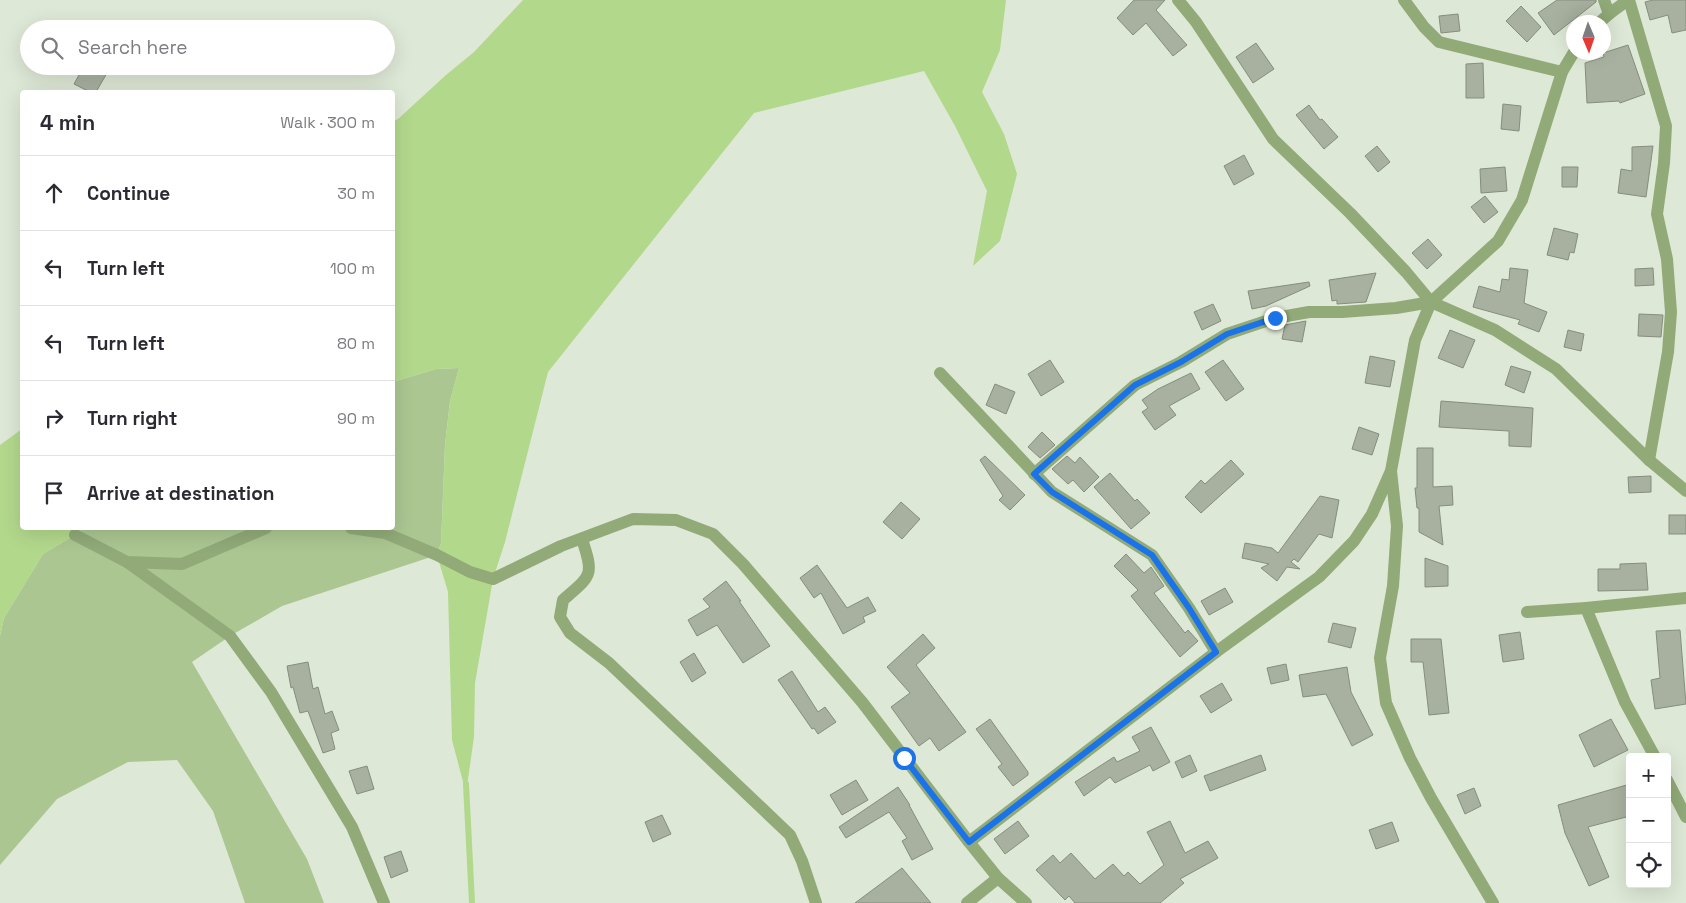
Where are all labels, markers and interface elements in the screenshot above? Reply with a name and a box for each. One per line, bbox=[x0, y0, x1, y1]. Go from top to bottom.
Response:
north arrow bbox=[1566, 15, 1611, 60]
search box bbox=[20, 20, 395, 75]
icon: search bbox=[38, 34, 66, 62]
text: Search here bbox=[78, 35, 188, 60]
text: 4 min bbox=[40, 109, 95, 136]
text: Walk · 300 m bbox=[280, 112, 375, 133]
icon: ahead bbox=[40, 179, 68, 207]
text: Continue bbox=[87, 181, 170, 206]
text: 30 m bbox=[337, 183, 375, 204]
icon: left bbox=[40, 254, 68, 282]
text: Turn left bbox=[87, 256, 165, 281]
text: 100 m bbox=[330, 258, 375, 279]
route end bbox=[1264, 307, 1287, 330]
icon: left bbox=[40, 329, 68, 357]
text: Turn left bbox=[87, 331, 165, 356]
text: 80 m bbox=[337, 333, 375, 354]
icon: right bbox=[40, 404, 68, 432]
text: Turn right bbox=[87, 406, 177, 431]
text: 90 m bbox=[337, 408, 375, 429]
icon: arrive bbox=[40, 479, 68, 507]
text: Arrive at destination bbox=[87, 481, 275, 506]
route start bbox=[893, 747, 916, 770]
map controls bbox=[1626, 753, 1671, 888]
button: + bbox=[1626, 753, 1671, 798]
button: − bbox=[1626, 798, 1671, 843]
button: locate bbox=[1626, 843, 1671, 888]

